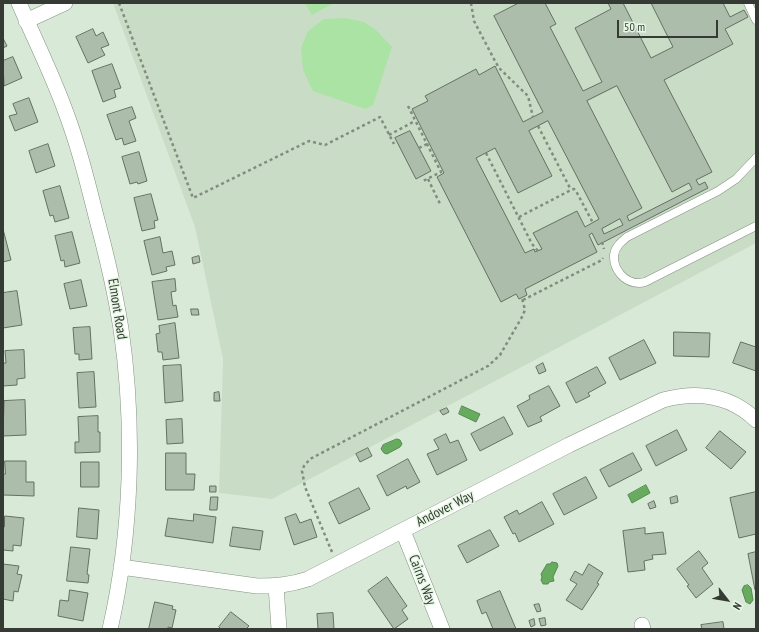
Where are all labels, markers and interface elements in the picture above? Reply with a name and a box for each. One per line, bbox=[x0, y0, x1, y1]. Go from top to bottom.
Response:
scale bar bbox=[619, 12, 720, 38]
text: 50 m bbox=[624, 19, 645, 34]
street label: Elmont Road bbox=[104, 277, 130, 341]
street label: Andover Way bbox=[413, 487, 477, 531]
street label: Cairns Way bbox=[405, 553, 439, 607]
north arrow bbox=[707, 580, 747, 620]
text: N bbox=[730, 600, 745, 612]

